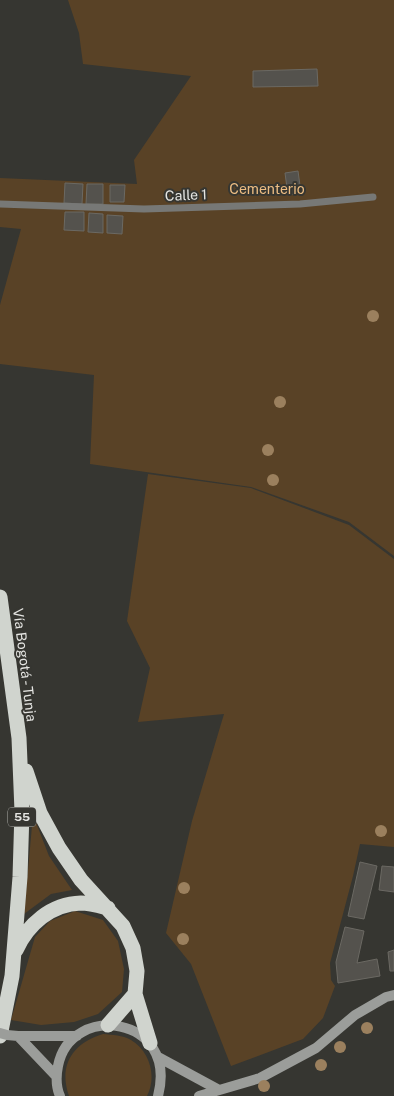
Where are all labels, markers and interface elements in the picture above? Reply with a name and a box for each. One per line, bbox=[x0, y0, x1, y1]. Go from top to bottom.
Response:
park label: Cementerio bbox=[229, 181, 305, 197]
street label: Calle 1 bbox=[165, 186, 207, 204]
street label: Vía Bogotá - Tunja bbox=[10, 608, 40, 722]
road number: 55 bbox=[8, 808, 36, 826]

